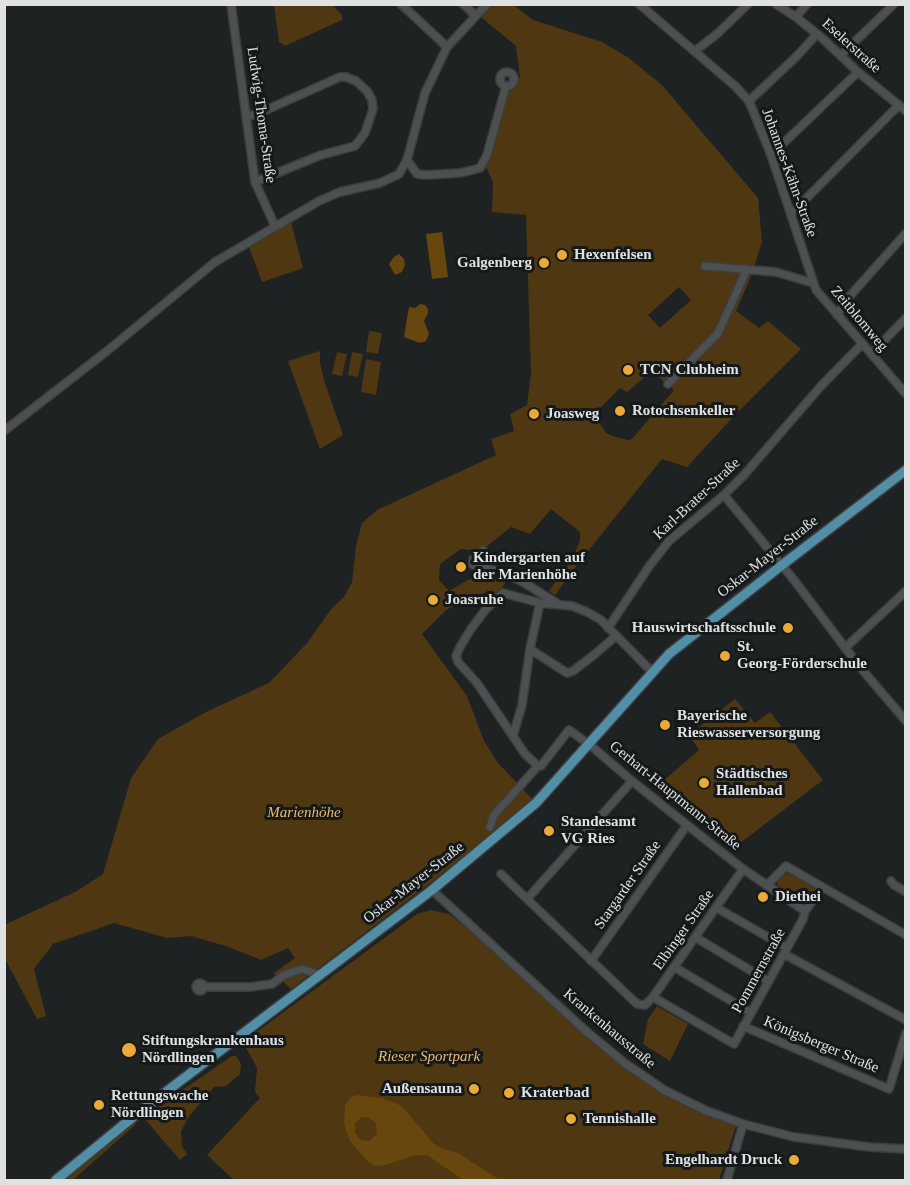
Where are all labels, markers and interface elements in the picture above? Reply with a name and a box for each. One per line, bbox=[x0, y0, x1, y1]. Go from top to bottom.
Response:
street label: Eselerstraße bbox=[818, 15, 884, 77]
street label: Ludwig-Thoma-Straße bbox=[243, 46, 279, 184]
street label: Johannes-Kähn-Straße bbox=[757, 106, 821, 240]
place label: Hexenfelsen bbox=[574, 246, 651, 264]
marker: Hexenfelsen bbox=[555, 248, 569, 262]
place label: Galgenberg bbox=[457, 254, 532, 272]
marker: Galgenberg bbox=[537, 256, 551, 270]
street label: Zeitblomweg bbox=[826, 283, 892, 355]
place label: TCN Clubheim bbox=[640, 361, 739, 379]
marker: TCN Clubheim bbox=[621, 363, 635, 377]
place label: Rotochsenkeller bbox=[632, 402, 735, 420]
marker: Rotochsenkeller bbox=[613, 404, 627, 418]
place label: Joasweg bbox=[546, 405, 599, 423]
marker: Joasweg bbox=[527, 407, 541, 421]
street label: Karl-Brater-Straße bbox=[650, 454, 744, 544]
street label: Oskar-Mayer-Straße bbox=[714, 512, 822, 602]
place label: Kindergarten auf der Marienhöhe bbox=[473, 549, 585, 584]
marker: Kindergarten auf der Marienhöhe bbox=[454, 560, 468, 574]
place label: Joasruhe bbox=[445, 591, 503, 609]
marker: Joasruhe bbox=[426, 593, 440, 607]
place label: Hauswirtschaftsschule bbox=[632, 619, 776, 637]
marker: Hauswirtschaftsschule bbox=[781, 621, 795, 635]
place label: St. Georg-Förderschule bbox=[737, 638, 867, 673]
marker: St. Georg-Förderschule bbox=[718, 649, 732, 663]
place label: Bayerische Rieswasserversorgung bbox=[677, 707, 820, 742]
marker: Bayerische Rieswasserversorgung bbox=[658, 718, 672, 732]
street label: Gerhart-Hauptmann-Straße bbox=[606, 737, 744, 855]
place label: Städtisches Hallenbad bbox=[716, 765, 788, 800]
marker: Städtisches Hallenbad bbox=[697, 776, 711, 790]
park label: Marienhöhe bbox=[267, 804, 341, 822]
place label: Standesamt VG Ries bbox=[561, 813, 636, 848]
marker: Standesamt VG Ries bbox=[542, 824, 556, 838]
street label: Stargarder Straße bbox=[591, 837, 665, 933]
street label: Oskar-Mayer-Straße bbox=[360, 838, 468, 928]
street label: Elbinger Straße bbox=[650, 886, 718, 974]
place label: Diethei bbox=[775, 888, 821, 906]
marker: Diethei bbox=[756, 890, 770, 904]
street label: Pommernstraße bbox=[728, 925, 790, 1017]
street label: Krankenhausstraße bbox=[559, 985, 659, 1073]
street label: Königsberger Straße bbox=[761, 1013, 881, 1077]
place label: Stiftungskrankenhaus Nördlingen bbox=[142, 1032, 284, 1067]
marker: Stiftungskrankenhaus Nördlingen bbox=[120, 1041, 138, 1059]
park label: Rieser Sportpark bbox=[378, 1048, 480, 1066]
place label: Außensauna bbox=[382, 1080, 462, 1098]
marker: Außensauna bbox=[467, 1082, 481, 1096]
place label: Kraterbad bbox=[521, 1084, 589, 1102]
marker: Kraterbad bbox=[502, 1086, 516, 1100]
place label: Rettungswache Nördlingen bbox=[111, 1087, 208, 1122]
marker: Rettungswache Nördlingen bbox=[92, 1098, 106, 1112]
place label: Tennishalle bbox=[583, 1110, 656, 1128]
marker: Tennishalle bbox=[564, 1112, 578, 1126]
place label: Engelhardt Druck bbox=[665, 1151, 782, 1169]
marker: Engelhardt Druck bbox=[787, 1153, 801, 1167]

